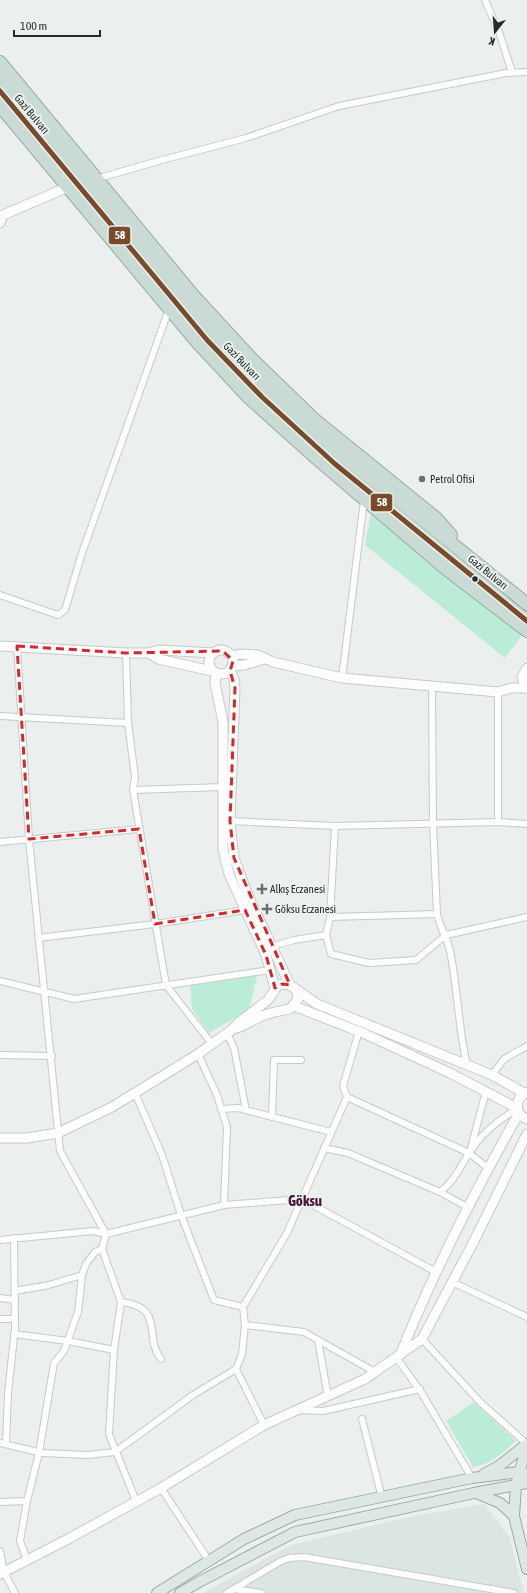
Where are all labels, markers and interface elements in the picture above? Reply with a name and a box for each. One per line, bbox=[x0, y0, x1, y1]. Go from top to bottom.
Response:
scale bar bbox=[14, 12, 100, 38]
north arrow bbox=[475, 12, 515, 52]
text: 100 m bbox=[20, 19, 47, 33]
text: K bbox=[487, 35, 496, 48]
street label: Gazi Bulvarı bbox=[12, 92, 52, 136]
line badge: 58 bbox=[108, 226, 131, 245]
text: 58 bbox=[115, 229, 125, 241]
street label: Gazi Bulvarı bbox=[221, 340, 263, 382]
place label: Petrol Ofisi bbox=[430, 473, 475, 485]
marker: Petrol Ofisi bbox=[417, 474, 427, 484]
line badge: 58 bbox=[370, 493, 393, 512]
text: 58 bbox=[377, 496, 387, 508]
street label: Gazi Bulvarı bbox=[466, 552, 510, 592]
unlabelled marker bbox=[470, 574, 480, 584]
place label: Alkış Eczanesi bbox=[270, 883, 325, 895]
marker: Alkış Eczanesi bbox=[257, 884, 267, 894]
place label: Göksu Eczanesi bbox=[275, 903, 336, 915]
marker: Göksu Eczanesi bbox=[262, 904, 272, 914]
district label: Göksu bbox=[288, 1192, 322, 1209]

